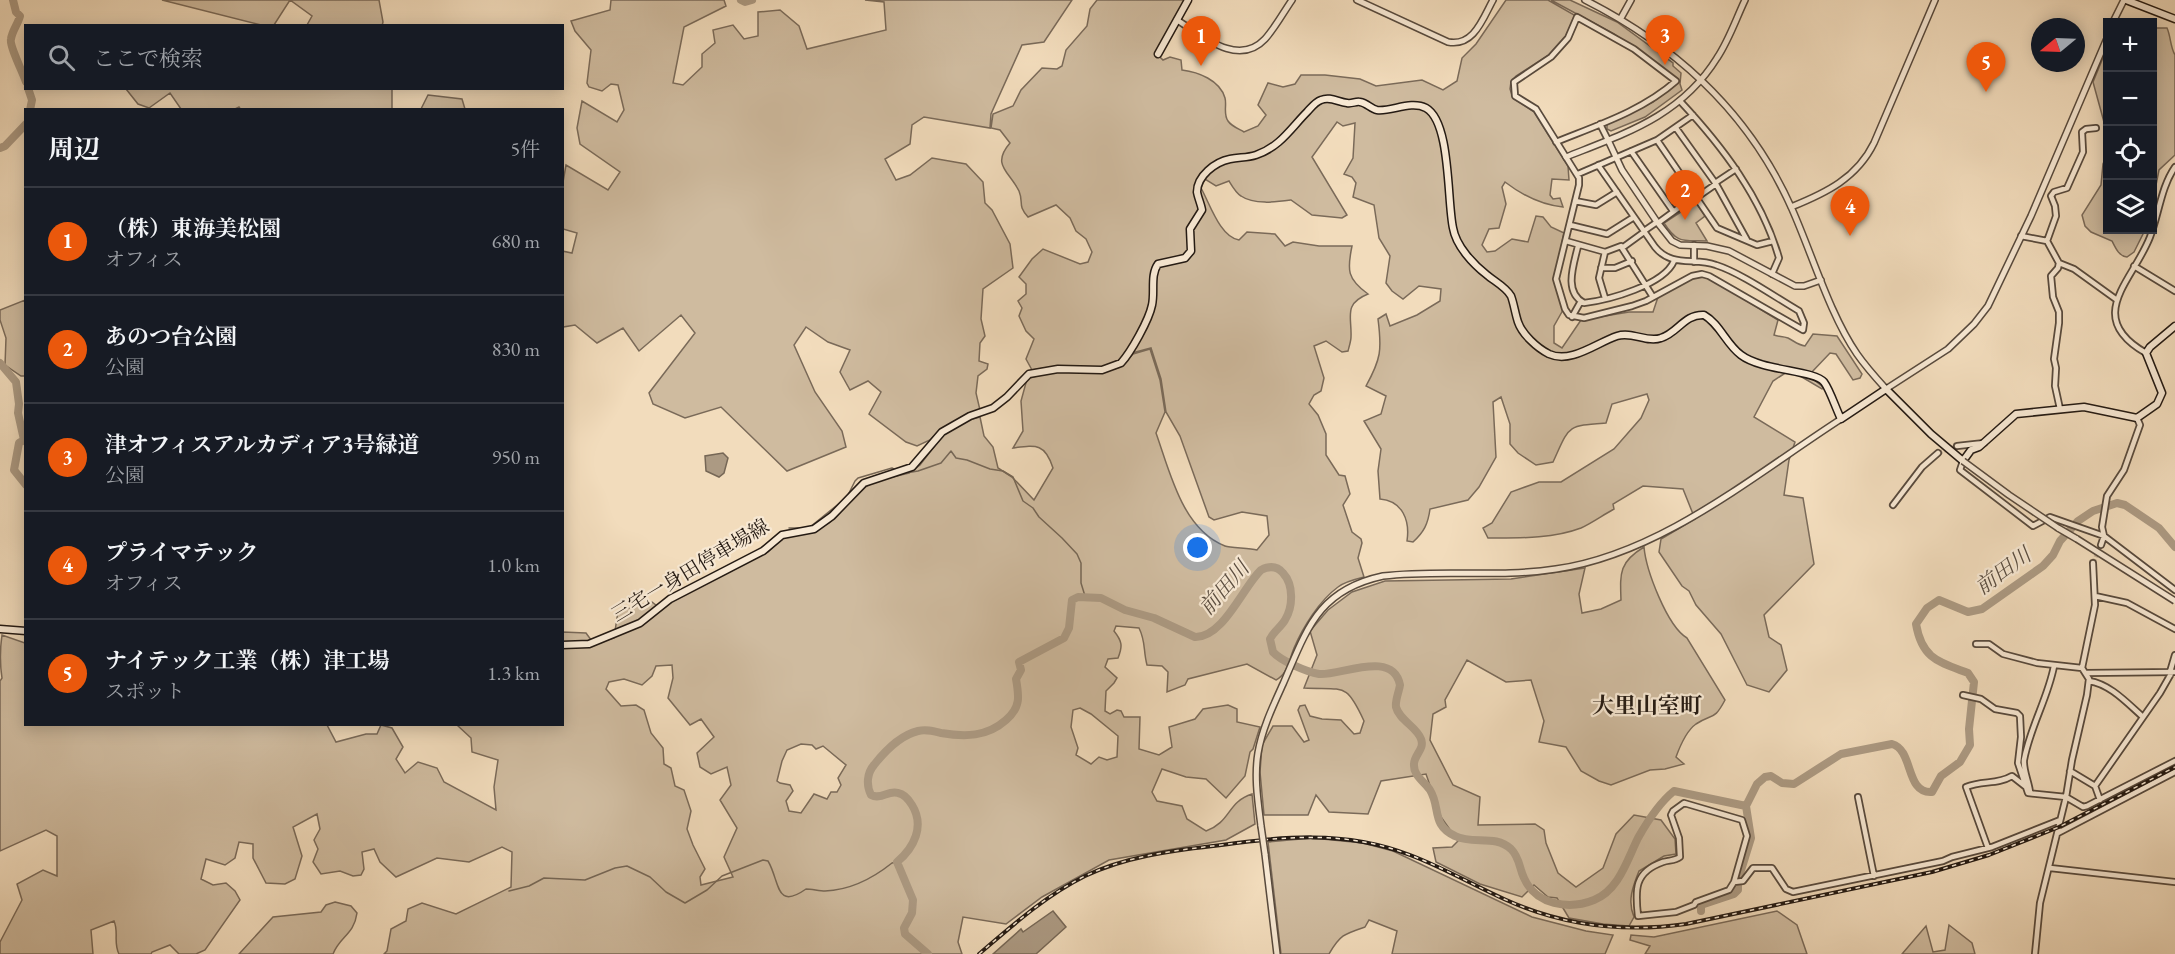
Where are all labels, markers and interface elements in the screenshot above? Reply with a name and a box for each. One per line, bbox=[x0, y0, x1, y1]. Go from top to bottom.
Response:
pin: 1 bbox=[1182, 16, 1220, 66]
pin: 3 bbox=[1646, 16, 1684, 65]
north arrow bbox=[2031, 18, 2085, 72]
map controls bbox=[2103, 18, 2157, 234]
button: + bbox=[2103, 18, 2157, 72]
search box bbox=[24, 24, 564, 90]
icon: search bbox=[45, 41, 78, 74]
pin: 5 bbox=[1966, 42, 2006, 92]
text: ここで検索 bbox=[93, 44, 203, 73]
button: − bbox=[2103, 72, 2157, 126]
button: locate bbox=[2103, 126, 2157, 180]
text: 周辺 bbox=[48, 132, 100, 166]
text: 5件 bbox=[510, 136, 540, 162]
pin: 2 bbox=[1666, 170, 1704, 220]
button: layers bbox=[2103, 180, 2157, 234]
pin: 4 bbox=[1830, 186, 1870, 236]
text: （株）東海美松園 bbox=[105, 214, 281, 243]
text: 1 bbox=[62, 228, 73, 254]
text: 680 m bbox=[492, 228, 540, 254]
text: オフィス bbox=[105, 246, 183, 272]
text: あのつ台公園 bbox=[105, 322, 237, 351]
text: 2 bbox=[62, 336, 73, 362]
text: 830 m bbox=[492, 336, 540, 362]
text: 公園 bbox=[105, 354, 145, 380]
text: 津オフィスアルカディア3号緑道 bbox=[105, 430, 420, 459]
text: 3 bbox=[62, 444, 73, 470]
text: 950 m bbox=[492, 444, 540, 470]
text: 公園 bbox=[105, 462, 145, 488]
street label: 三宅一身田停車場線 bbox=[606, 513, 774, 627]
your location bbox=[1183, 533, 1212, 562]
text: プライマテック bbox=[105, 538, 258, 567]
water label: 前田川 bbox=[1969, 540, 2038, 600]
text: 4 bbox=[62, 552, 73, 578]
text: 1.0 km bbox=[487, 552, 540, 578]
water label: 前田川 bbox=[1193, 554, 1256, 620]
text: オフィス bbox=[105, 570, 183, 596]
text: ナイテック工業（株）津工場 bbox=[105, 646, 389, 675]
text: 5 bbox=[62, 660, 73, 686]
text: 1.3 km bbox=[487, 660, 540, 686]
text: スポット bbox=[105, 678, 185, 704]
district label: 大里山室町 bbox=[1592, 691, 1702, 720]

